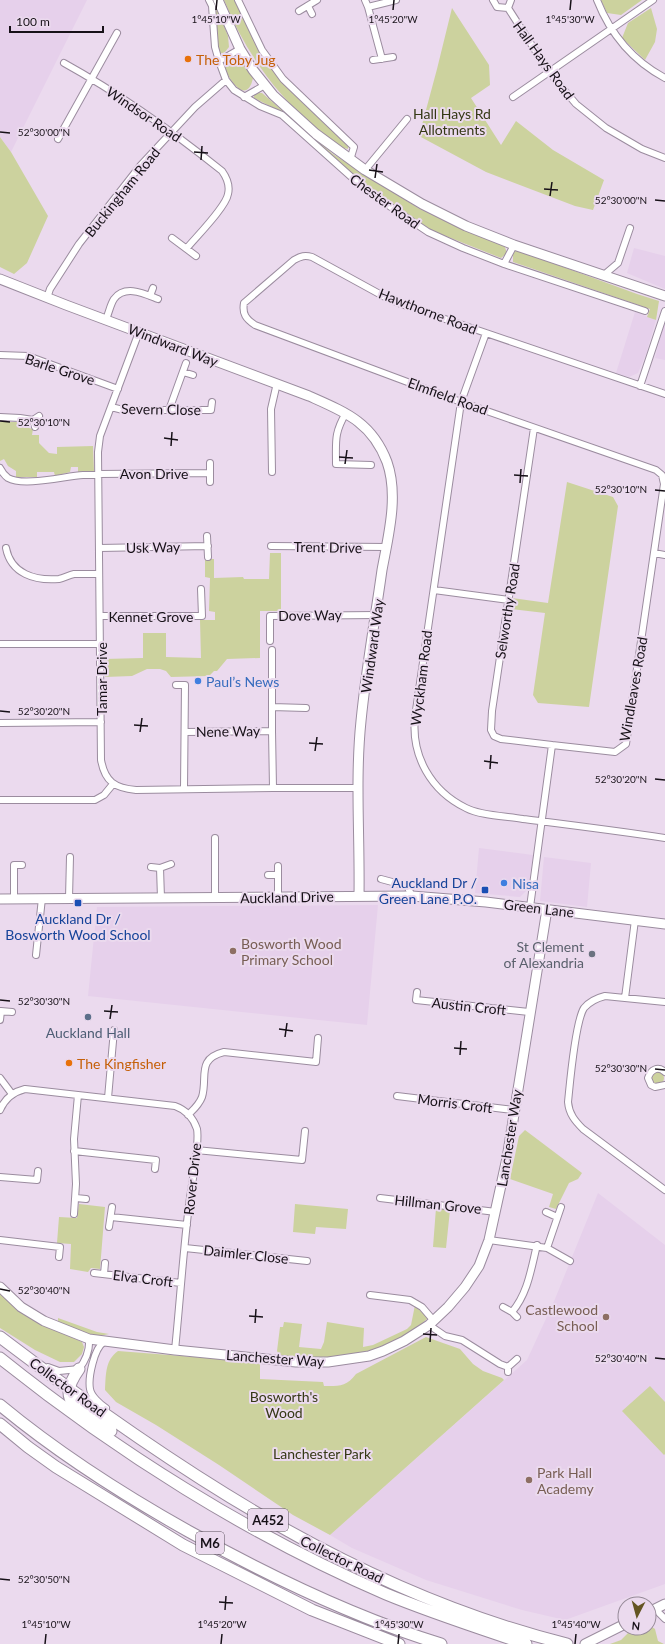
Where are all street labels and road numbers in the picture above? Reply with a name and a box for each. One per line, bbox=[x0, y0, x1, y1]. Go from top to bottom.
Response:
street label: Hall Hays Road bbox=[510, 18, 578, 102]
street label: Windsor Road bbox=[103, 83, 185, 145]
street label: Buckingham Road bbox=[81, 144, 163, 240]
street label: Chester Road bbox=[347, 170, 423, 232]
street label: Hawthorne Road bbox=[376, 284, 480, 338]
street label: Windward Way bbox=[126, 320, 221, 370]
street label: Barle Grove bbox=[23, 350, 97, 388]
street label: Elmfield Road bbox=[406, 374, 490, 418]
street label: Severn Close bbox=[121, 400, 201, 418]
street label: Avon Drive bbox=[120, 465, 188, 482]
street label: Usk Way bbox=[126, 538, 181, 556]
street label: Trent Drive bbox=[294, 538, 362, 556]
street label: Selworthy Road bbox=[491, 562, 523, 660]
street label: Windward Way bbox=[357, 597, 387, 694]
street label: Dove Way bbox=[278, 606, 343, 624]
street label: Kennet Grove bbox=[109, 608, 193, 625]
street label: Wyckham Road bbox=[407, 629, 435, 727]
street label: Windleaves Road bbox=[615, 635, 651, 743]
street label: Tamar Drive bbox=[93, 642, 110, 716]
street label: Nene Way bbox=[196, 722, 261, 740]
street label: Auckland Drive bbox=[240, 888, 334, 906]
street label: Green Lane bbox=[503, 895, 575, 921]
street label: Austin Croft bbox=[431, 994, 507, 1018]
street label: Lanchester Way bbox=[493, 1087, 525, 1188]
street label: Morris Croft bbox=[417, 1090, 494, 1116]
street label: Rover Drive bbox=[180, 1142, 204, 1216]
street label: Hillman Grove bbox=[394, 1191, 482, 1217]
street label: Daimler Close bbox=[203, 1241, 289, 1267]
street label: Elva Croft bbox=[112, 1266, 174, 1290]
street label: Lanchester Way bbox=[225, 1346, 325, 1370]
street label: Collector Road bbox=[27, 1354, 109, 1420]
road number: A452 bbox=[248, 1509, 288, 1531]
road number: M6 bbox=[196, 1532, 224, 1554]
street label: Collector Road bbox=[298, 1532, 386, 1586]

